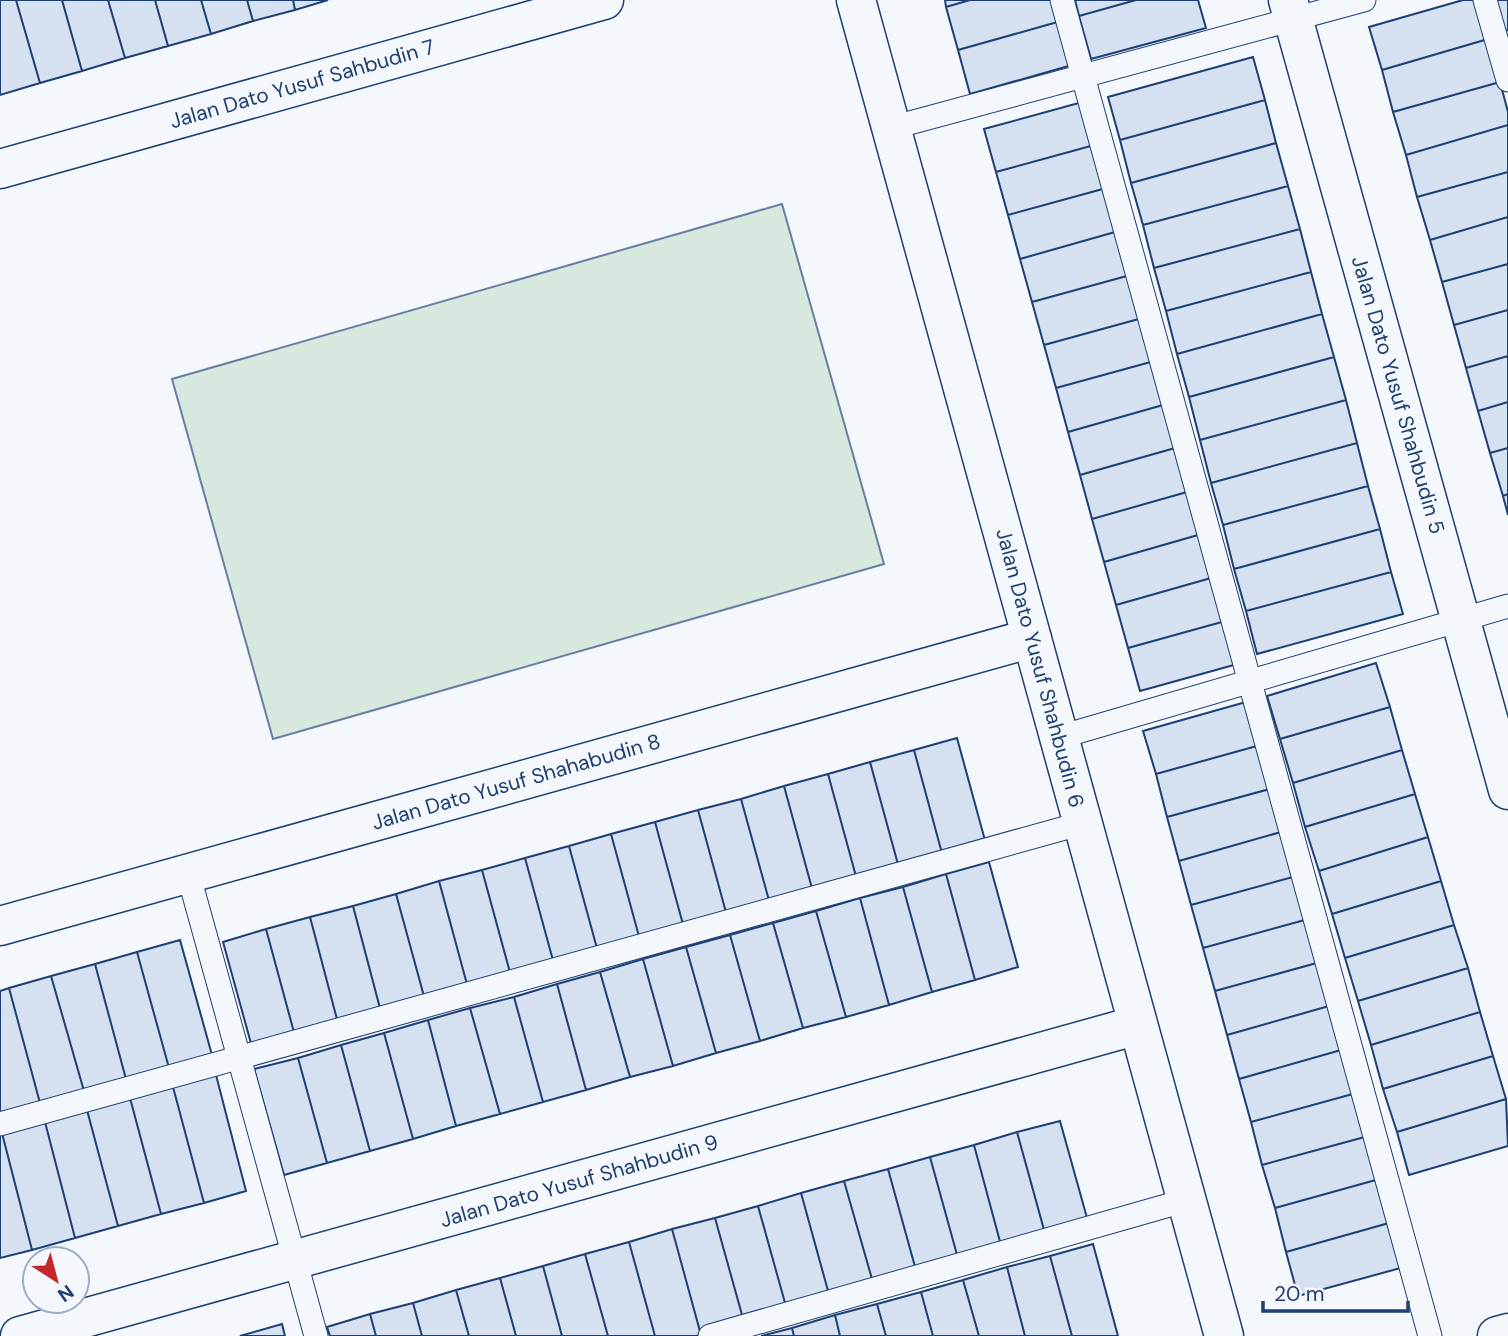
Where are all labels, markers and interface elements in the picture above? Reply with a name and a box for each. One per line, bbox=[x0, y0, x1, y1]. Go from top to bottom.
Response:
street label: Jalan Dato Yusuf Sahbudin 7 bbox=[166, 33, 438, 135]
street label: Jalan Dato Yusuf Shahbudin 5 bbox=[1345, 253, 1451, 537]
street label: Jalan Dato Yusuf Shahbudin 6 bbox=[989, 525, 1091, 811]
street label: Jalan Dato Yusuf Shahabudin 8 bbox=[368, 727, 664, 837]
street label: Jalan Dato Yusuf Shahbudin 9 bbox=[437, 1128, 721, 1234]
north arrow bbox=[21, 1245, 91, 1315]
scale bar bbox=[1263, 1270, 1408, 1314]
text: N bbox=[53, 1279, 79, 1308]
text: 20 m bbox=[1274, 1280, 1325, 1308]

